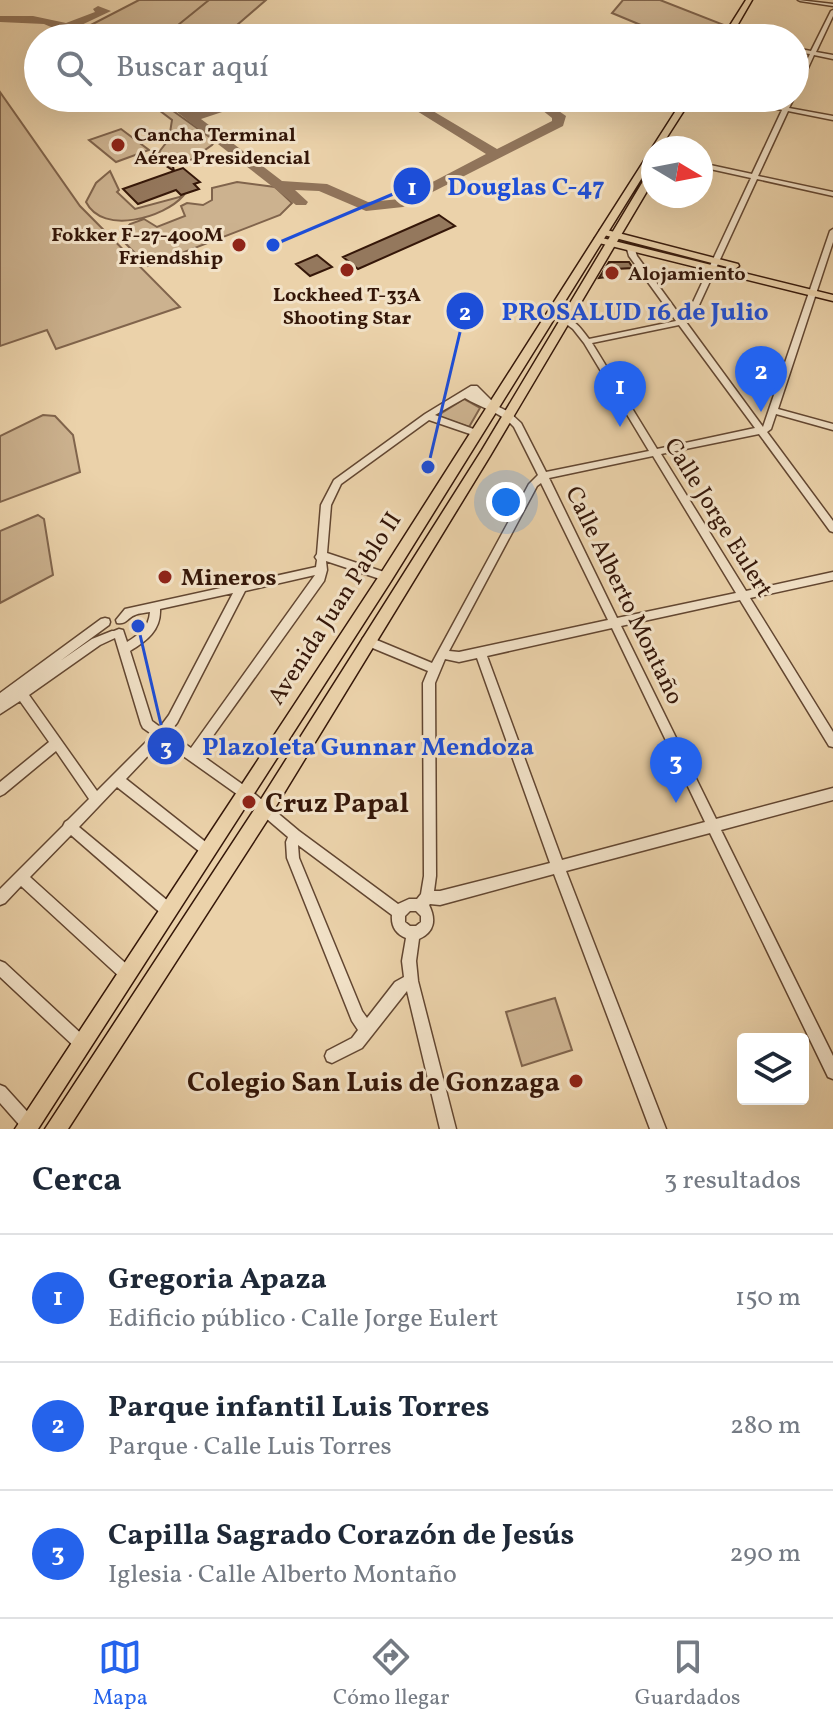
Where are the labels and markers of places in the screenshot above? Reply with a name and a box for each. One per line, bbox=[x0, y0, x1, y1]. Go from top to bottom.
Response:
place label: Cancha Terminal Aérea Presidencial bbox=[134, 122, 310, 173]
marker: Cancha Terminal Aérea Presidencial bbox=[109, 136, 127, 154]
callout: Douglas C-47 bbox=[392, 161, 621, 211]
place label: Fokker F-27-400M Friendship bbox=[51, 222, 223, 273]
marker: Fokker F-27-400M Friendship bbox=[230, 236, 248, 254]
marker: Lockheed T-33A Shooting Star bbox=[338, 261, 356, 279]
place label: Alojamiento bbox=[628, 261, 746, 289]
marker: Alojamiento bbox=[603, 264, 621, 282]
place label: Lockheed T-33A Shooting Star bbox=[273, 282, 421, 333]
callout: PROSALUD 16 de Julio bbox=[445, 286, 784, 336]
pin: 2 bbox=[735, 346, 787, 412]
pin: 1 bbox=[594, 361, 646, 427]
place label: Mineros bbox=[181, 562, 277, 596]
marker: Mineros bbox=[156, 568, 174, 586]
callout: Plazoleta Gunnar Mendoza bbox=[146, 721, 550, 771]
pin: 3 bbox=[650, 737, 702, 803]
place label: Cruz Papal bbox=[265, 785, 409, 824]
marker: Cruz Papal bbox=[240, 793, 258, 811]
place label: Colegio San Luis de Gonzaga bbox=[187, 1064, 560, 1103]
marker: Colegio San Luis de Gonzaga bbox=[567, 1072, 585, 1090]

